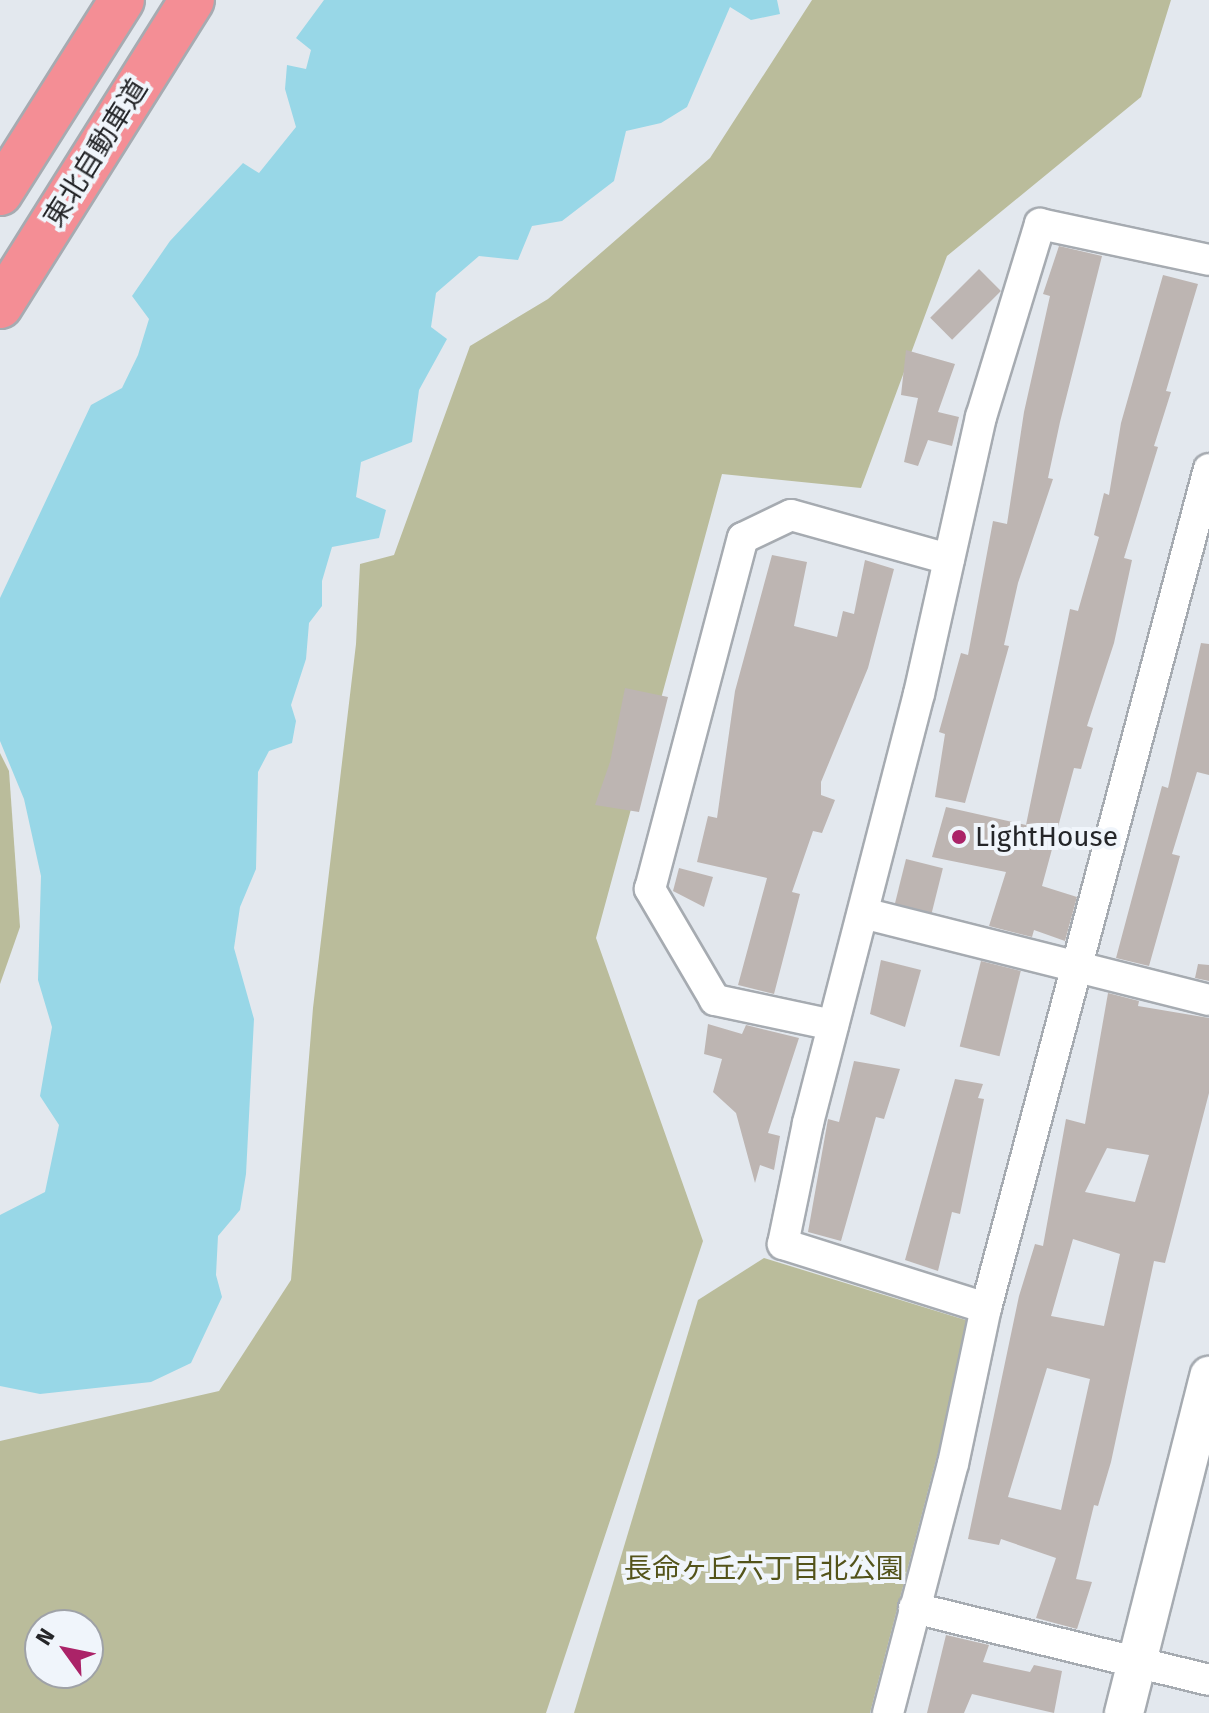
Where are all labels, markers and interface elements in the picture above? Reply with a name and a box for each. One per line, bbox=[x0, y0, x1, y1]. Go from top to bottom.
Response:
street label: 東北自動車道 bbox=[37, 73, 155, 233]
place label: LightHouse bbox=[975, 820, 1118, 854]
marker: LightHouse bbox=[950, 828, 968, 846]
park label: 長命ヶ丘六丁目北公園 bbox=[624, 1552, 904, 1586]
north arrow bbox=[24, 1609, 104, 1689]
text: N bbox=[30, 1623, 60, 1650]

